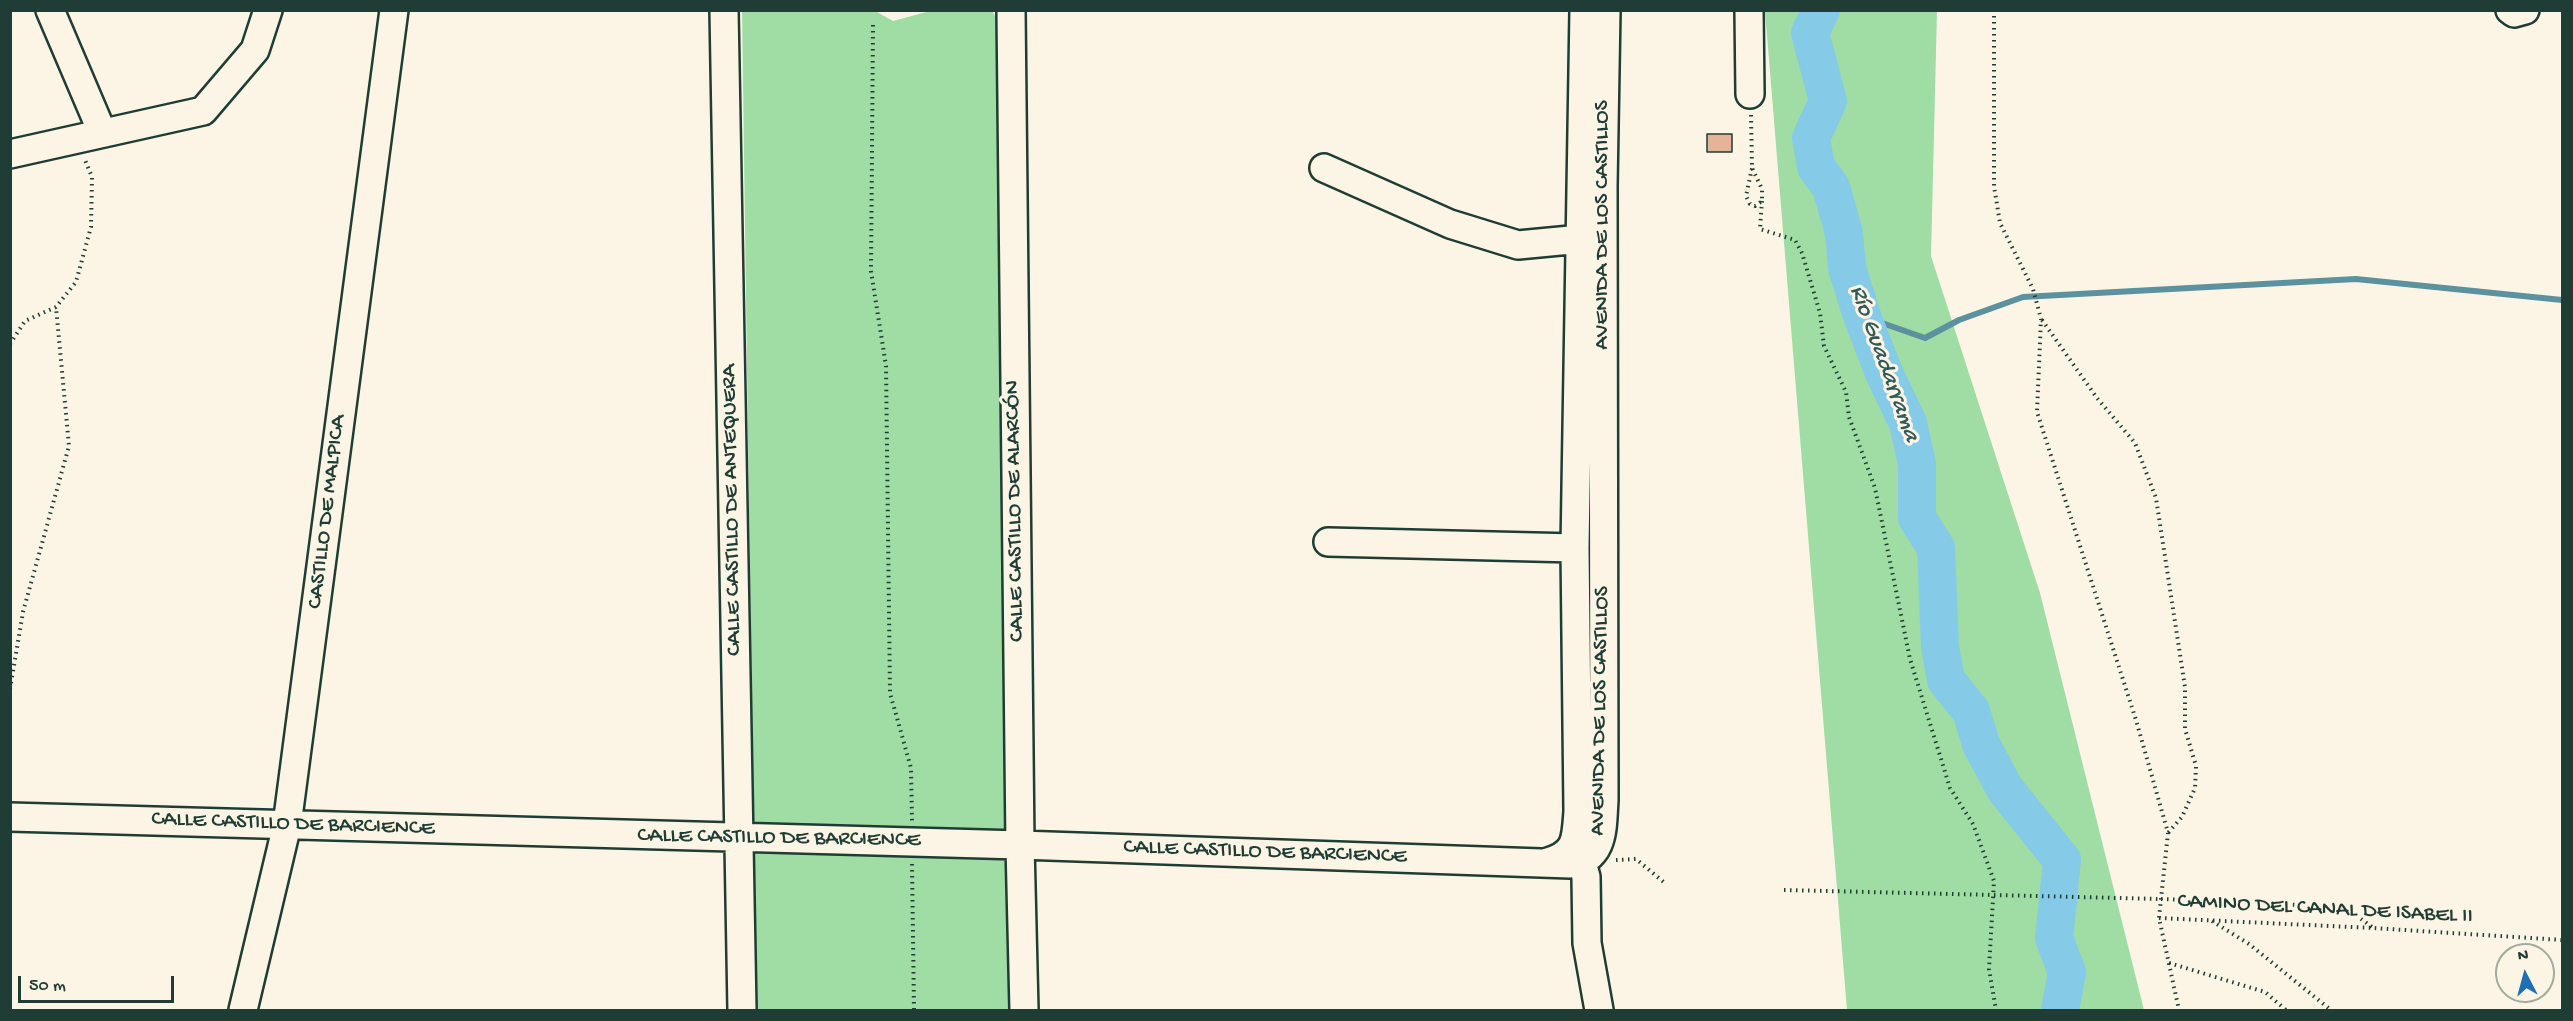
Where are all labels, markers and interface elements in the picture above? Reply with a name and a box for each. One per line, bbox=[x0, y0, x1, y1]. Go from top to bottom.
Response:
street label: AVENIDA DE LOS CASTILLOS bbox=[1591, 100, 1617, 350]
water label: Río Guadarrama bbox=[1841, 282, 1925, 446]
street label: CALLE CASTILLO DE ANTEQUERA bbox=[717, 364, 749, 656]
street label: CALLE CASTILLO DE ALARCÓN bbox=[1001, 380, 1031, 642]
street label: CASTILLO DE MALPICA bbox=[303, 413, 353, 611]
street label: AVENIDA DE LOS CASTILLOS bbox=[1586, 586, 1616, 836]
street label: CALLE CASTILLO DE BARCIENCE bbox=[151, 807, 435, 843]
street label: CALLE CASTILLO DE BARCIENCE bbox=[637, 823, 921, 855]
street label: CALLE CASTILLO DE BARCIENCE bbox=[1123, 835, 1407, 871]
street label: CAMINO DEL CANAL DE ISABEL II bbox=[2177, 889, 2473, 931]
north arrow bbox=[2495, 943, 2555, 1003]
text: N bbox=[2517, 947, 2529, 967]
scale bar bbox=[21, 964, 177, 1002]
text: 50 m bbox=[29, 976, 66, 997]

